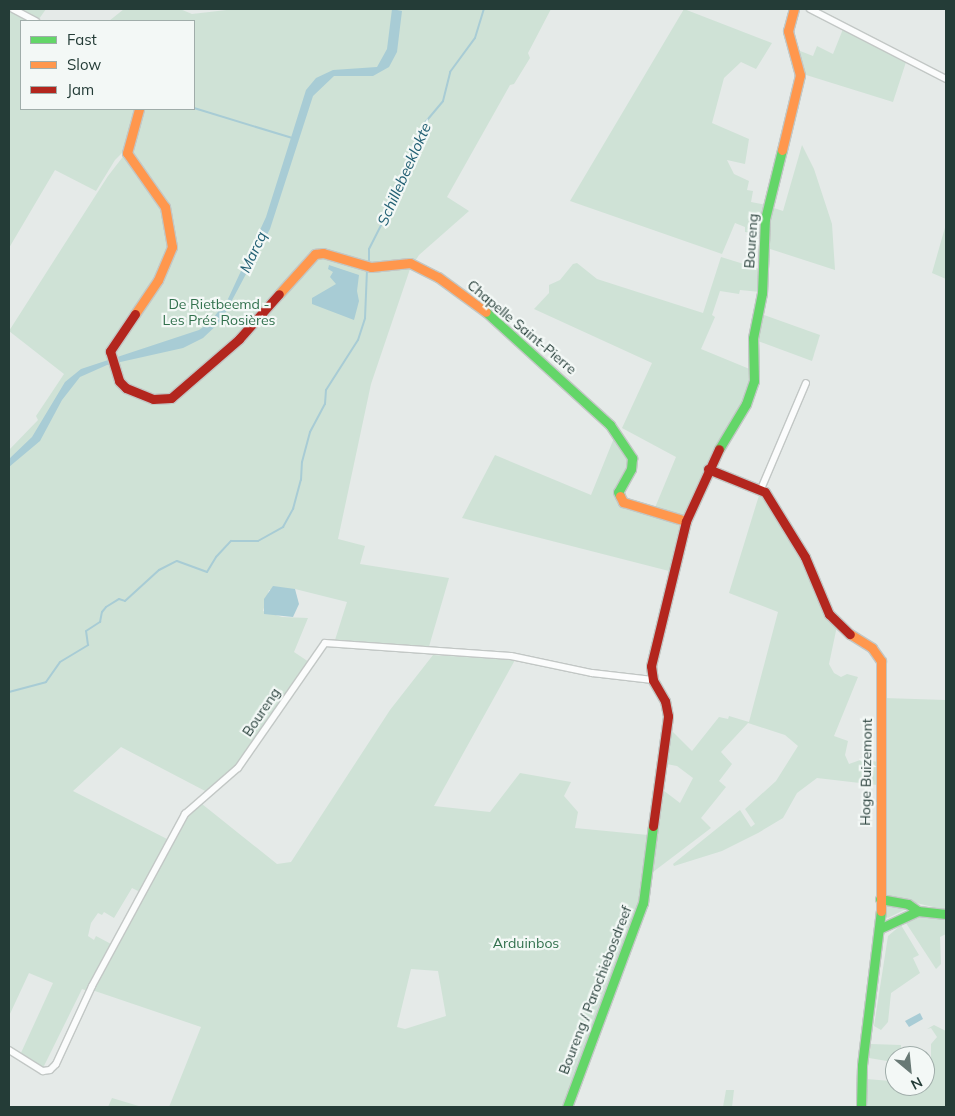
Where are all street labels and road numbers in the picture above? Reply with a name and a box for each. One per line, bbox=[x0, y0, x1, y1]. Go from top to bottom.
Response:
street label: Boureng bbox=[741, 213, 761, 269]
street label: Chapelle Saint-Pierre bbox=[464, 276, 580, 378]
street label: Boureng bbox=[239, 685, 283, 739]
street label: Hoge Buizemont bbox=[857, 718, 875, 826]
street label: Boureng / Parochiebosdreef bbox=[555, 903, 635, 1077]

